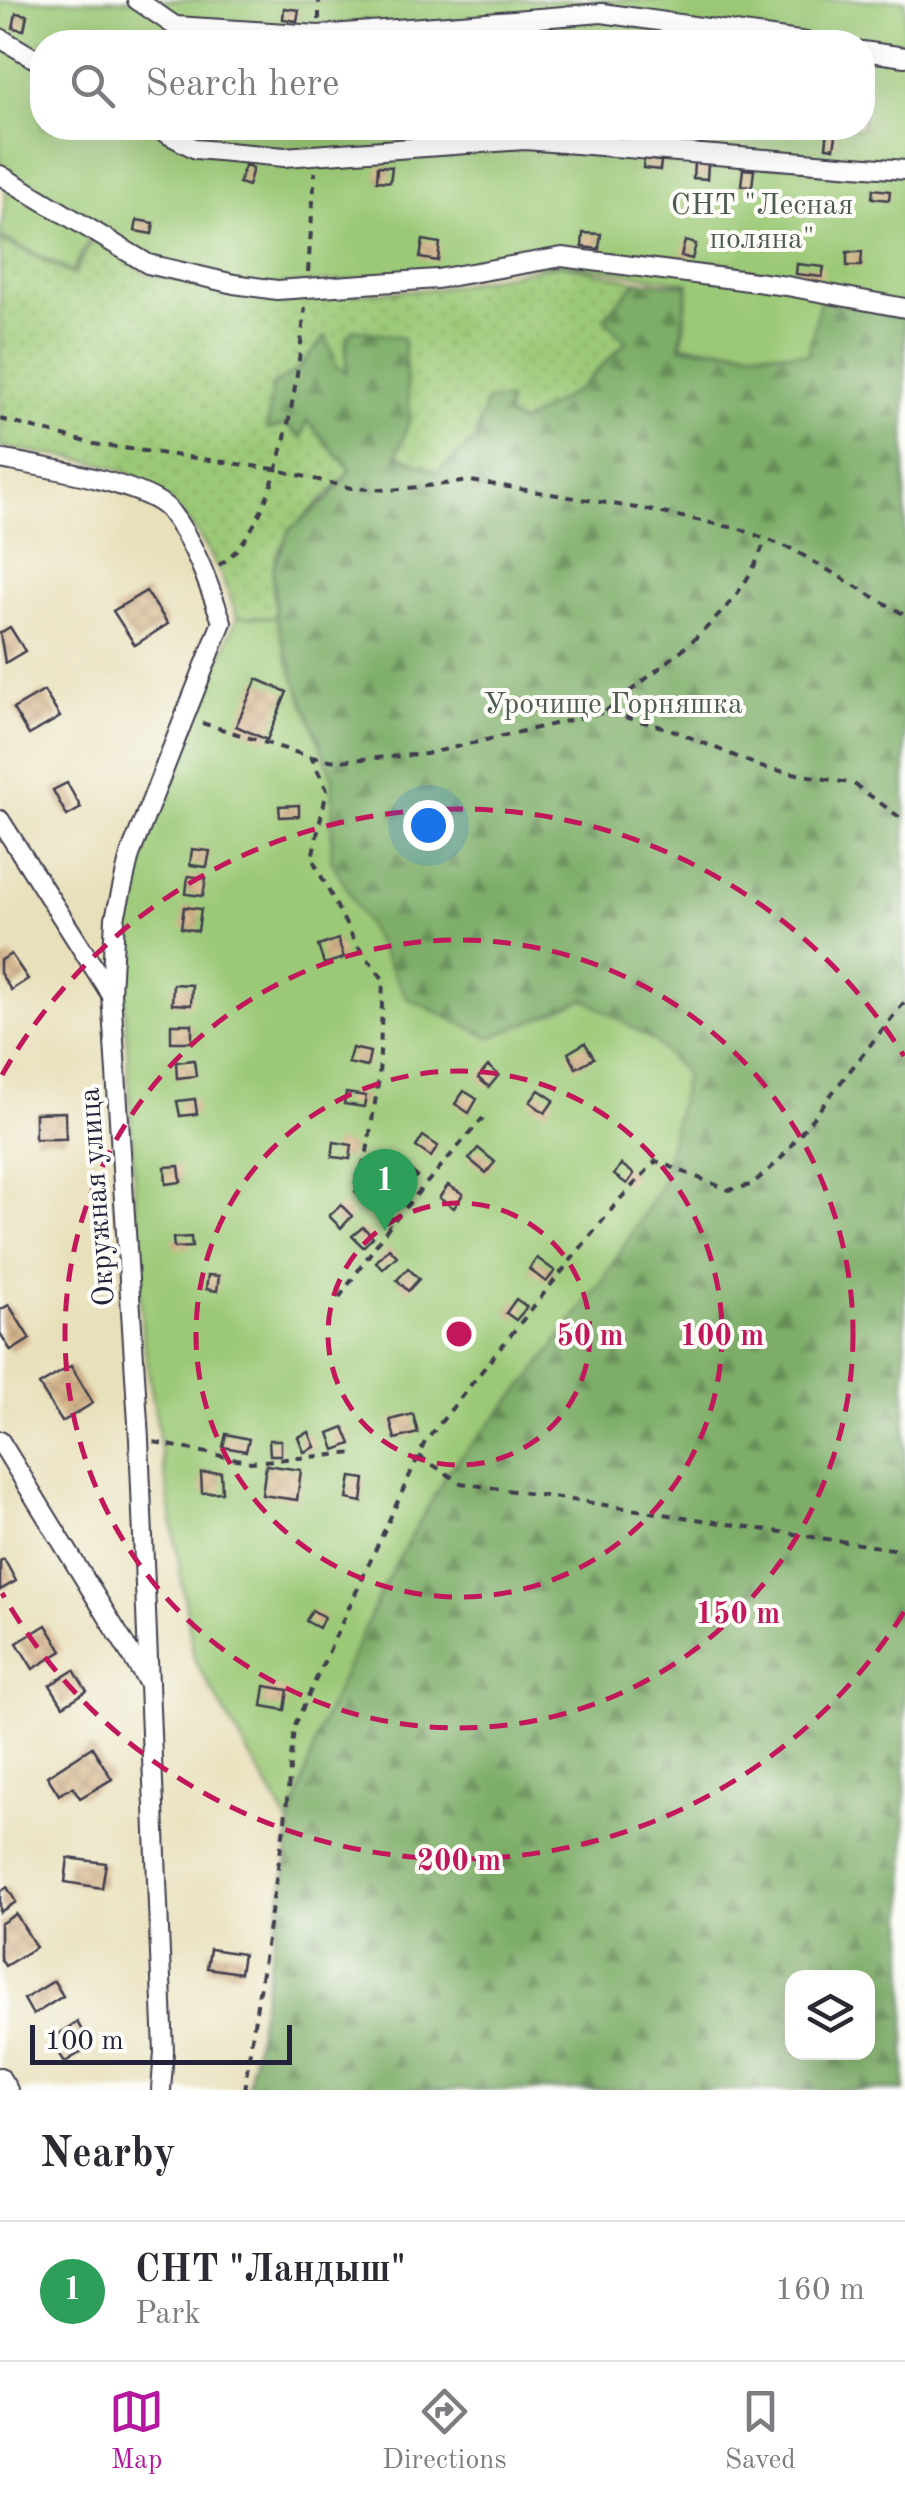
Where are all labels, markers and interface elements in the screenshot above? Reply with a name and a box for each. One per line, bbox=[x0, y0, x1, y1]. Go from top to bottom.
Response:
search box bbox=[30, 30, 875, 140]
icon: search bbox=[65, 58, 120, 113]
text: Search here bbox=[145, 66, 340, 104]
park label: СНТ "Лесная поляна" bbox=[671, 191, 853, 255]
park label: Урочище Горняшка bbox=[483, 690, 743, 720]
your location bbox=[403, 800, 454, 851]
street label: Окружная улица bbox=[75, 1086, 121, 1307]
pin: 1 bbox=[352, 1148, 418, 1231]
centre of rings bbox=[441, 1316, 477, 1352]
text: 50 m bbox=[556, 1322, 624, 1352]
text: 100 m bbox=[680, 1322, 764, 1352]
text: 150 m bbox=[696, 1600, 780, 1630]
text: 200 m bbox=[417, 1847, 501, 1877]
map controls bbox=[785, 1970, 875, 2060]
button: layers bbox=[785, 1970, 875, 2060]
scale bar bbox=[30, 2020, 292, 2064]
text: 100 m bbox=[45, 2028, 124, 2056]
text: Nearby bbox=[40, 2134, 176, 2176]
text: СНТ "Ландыш" bbox=[135, 2252, 406, 2290]
text: 1 bbox=[63, 2275, 82, 2307]
text: 160 m bbox=[775, 2275, 865, 2307]
text: Park bbox=[135, 2299, 201, 2331]
tab: Map bbox=[109, 2384, 164, 2479]
tab: Directions bbox=[382, 2384, 507, 2479]
tab: Saved bbox=[725, 2384, 796, 2479]

